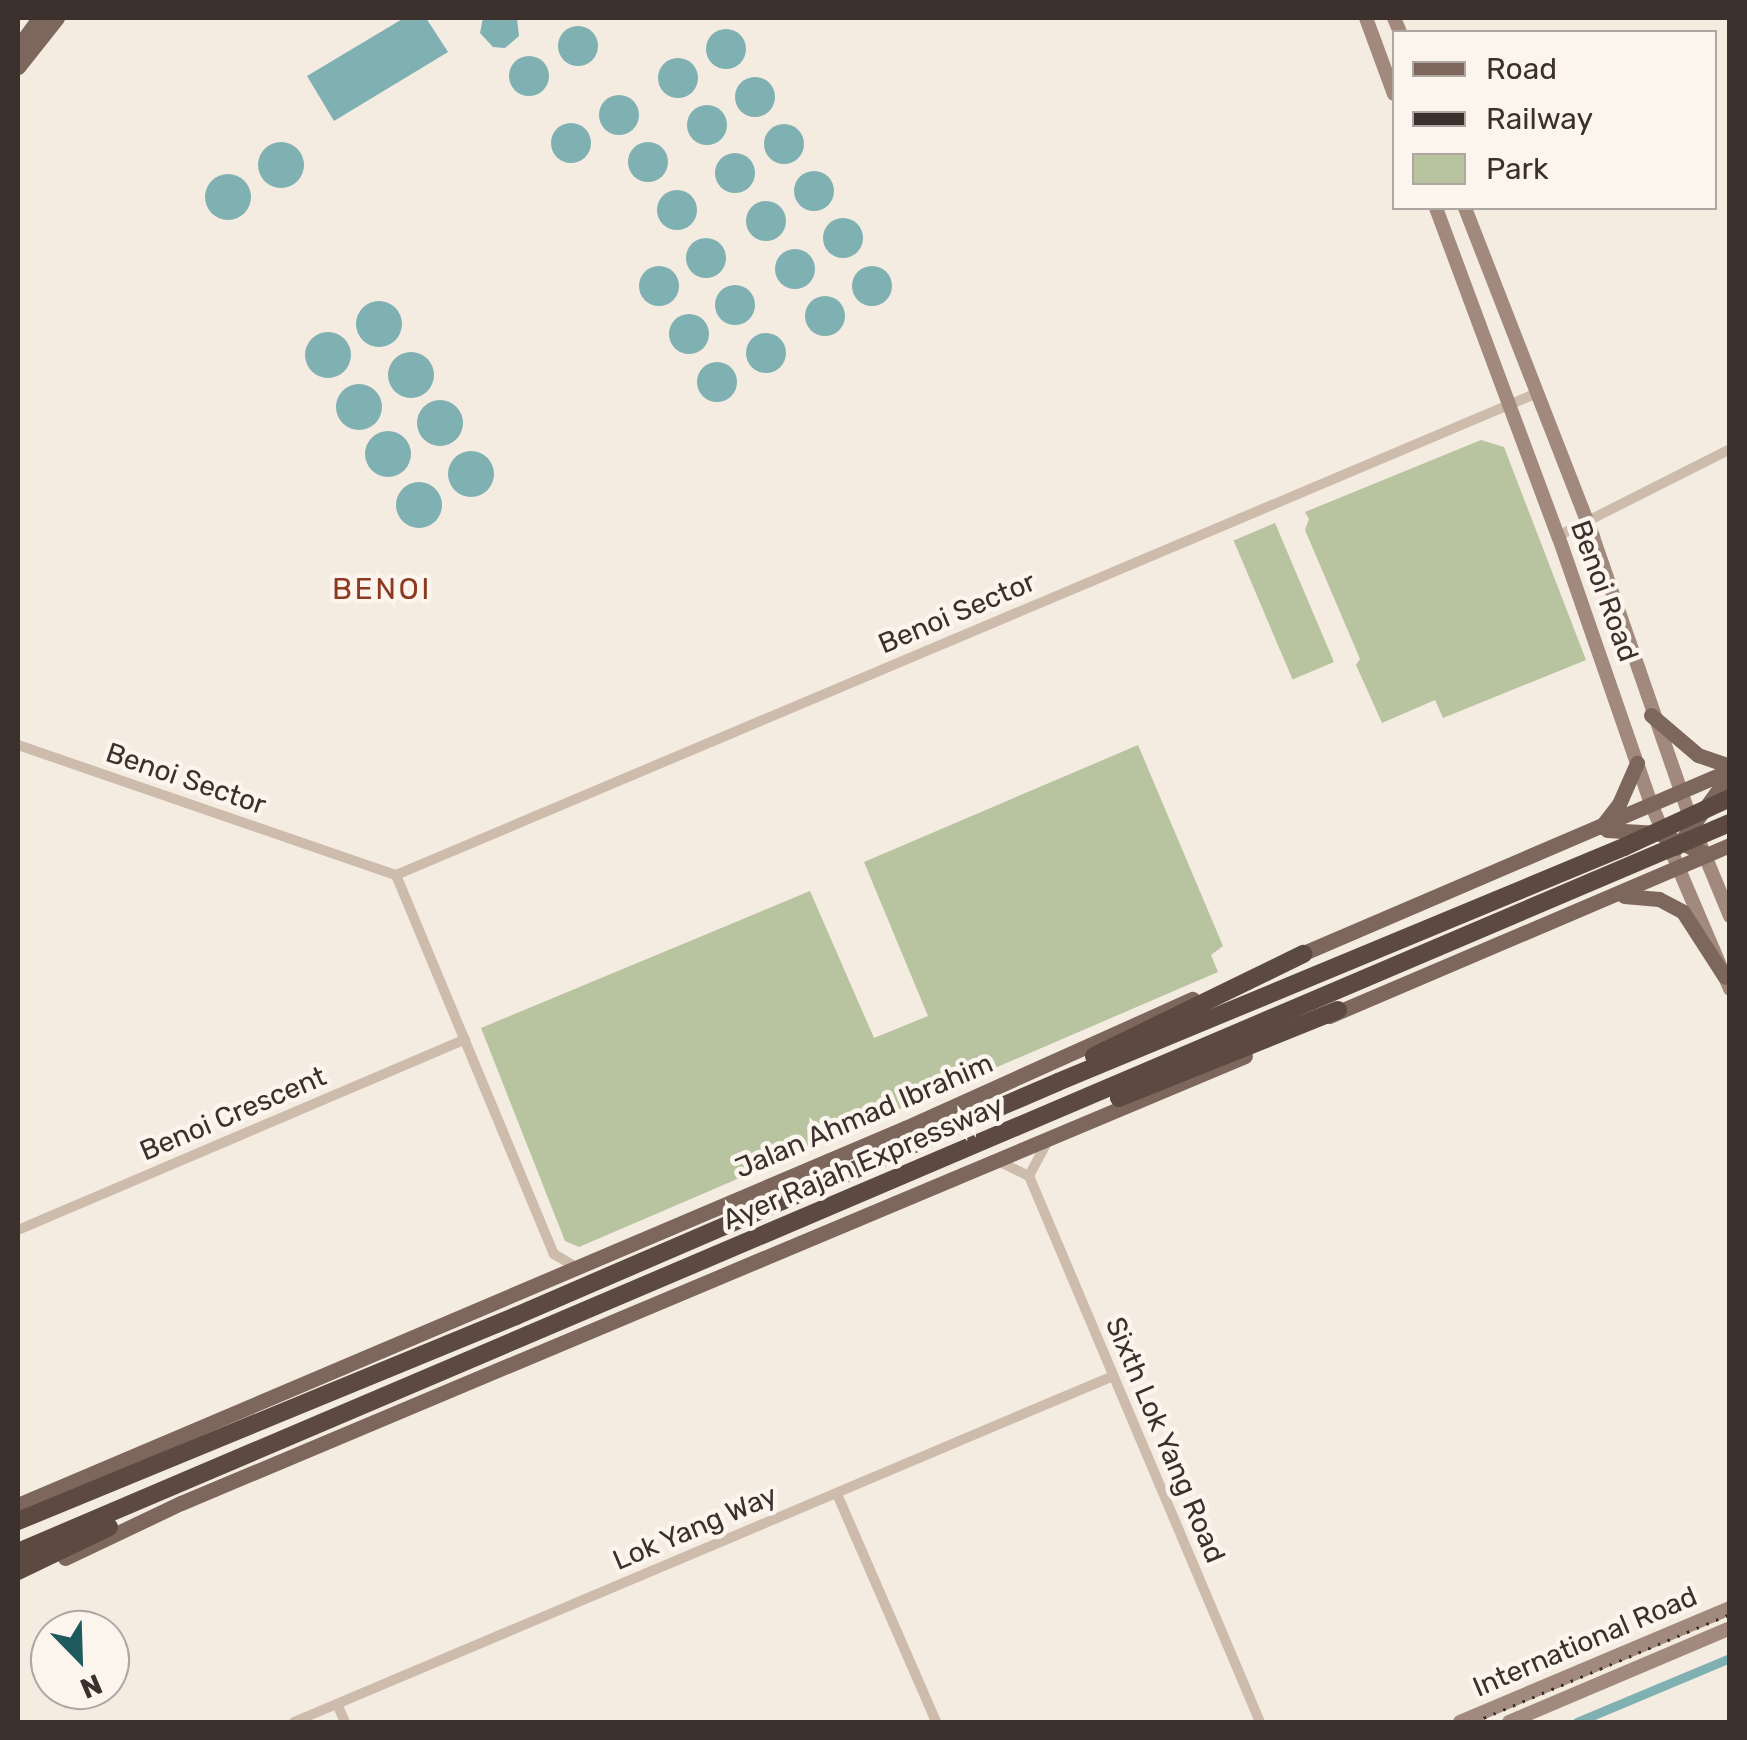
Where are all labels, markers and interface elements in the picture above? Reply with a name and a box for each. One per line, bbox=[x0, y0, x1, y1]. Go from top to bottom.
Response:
legend bbox=[1392, 30, 1717, 210]
text: Road bbox=[1486, 51, 1557, 87]
text: Railway bbox=[1486, 101, 1593, 137]
text: Park bbox=[1486, 151, 1548, 187]
street label: Benoi Road bbox=[1563, 516, 1645, 666]
street label: Benoi Sector bbox=[873, 565, 1041, 661]
district label: BENOI bbox=[332, 571, 432, 607]
street label: Benoi Sector bbox=[101, 736, 271, 822]
street label: Jalan Ahmad Ibrahim bbox=[730, 1046, 998, 1186]
street label: Benoi Crescent bbox=[135, 1060, 331, 1168]
street label: Ayer Rajah Expressway bbox=[717, 1089, 1009, 1237]
street label: Sixth Lok Yang Road bbox=[1098, 1312, 1232, 1568]
street label: Lok Yang Way bbox=[607, 1478, 783, 1578]
street label: International Road bbox=[1468, 1580, 1702, 1704]
north arrow bbox=[30, 1610, 130, 1710]
text: N bbox=[75, 1667, 107, 1705]

